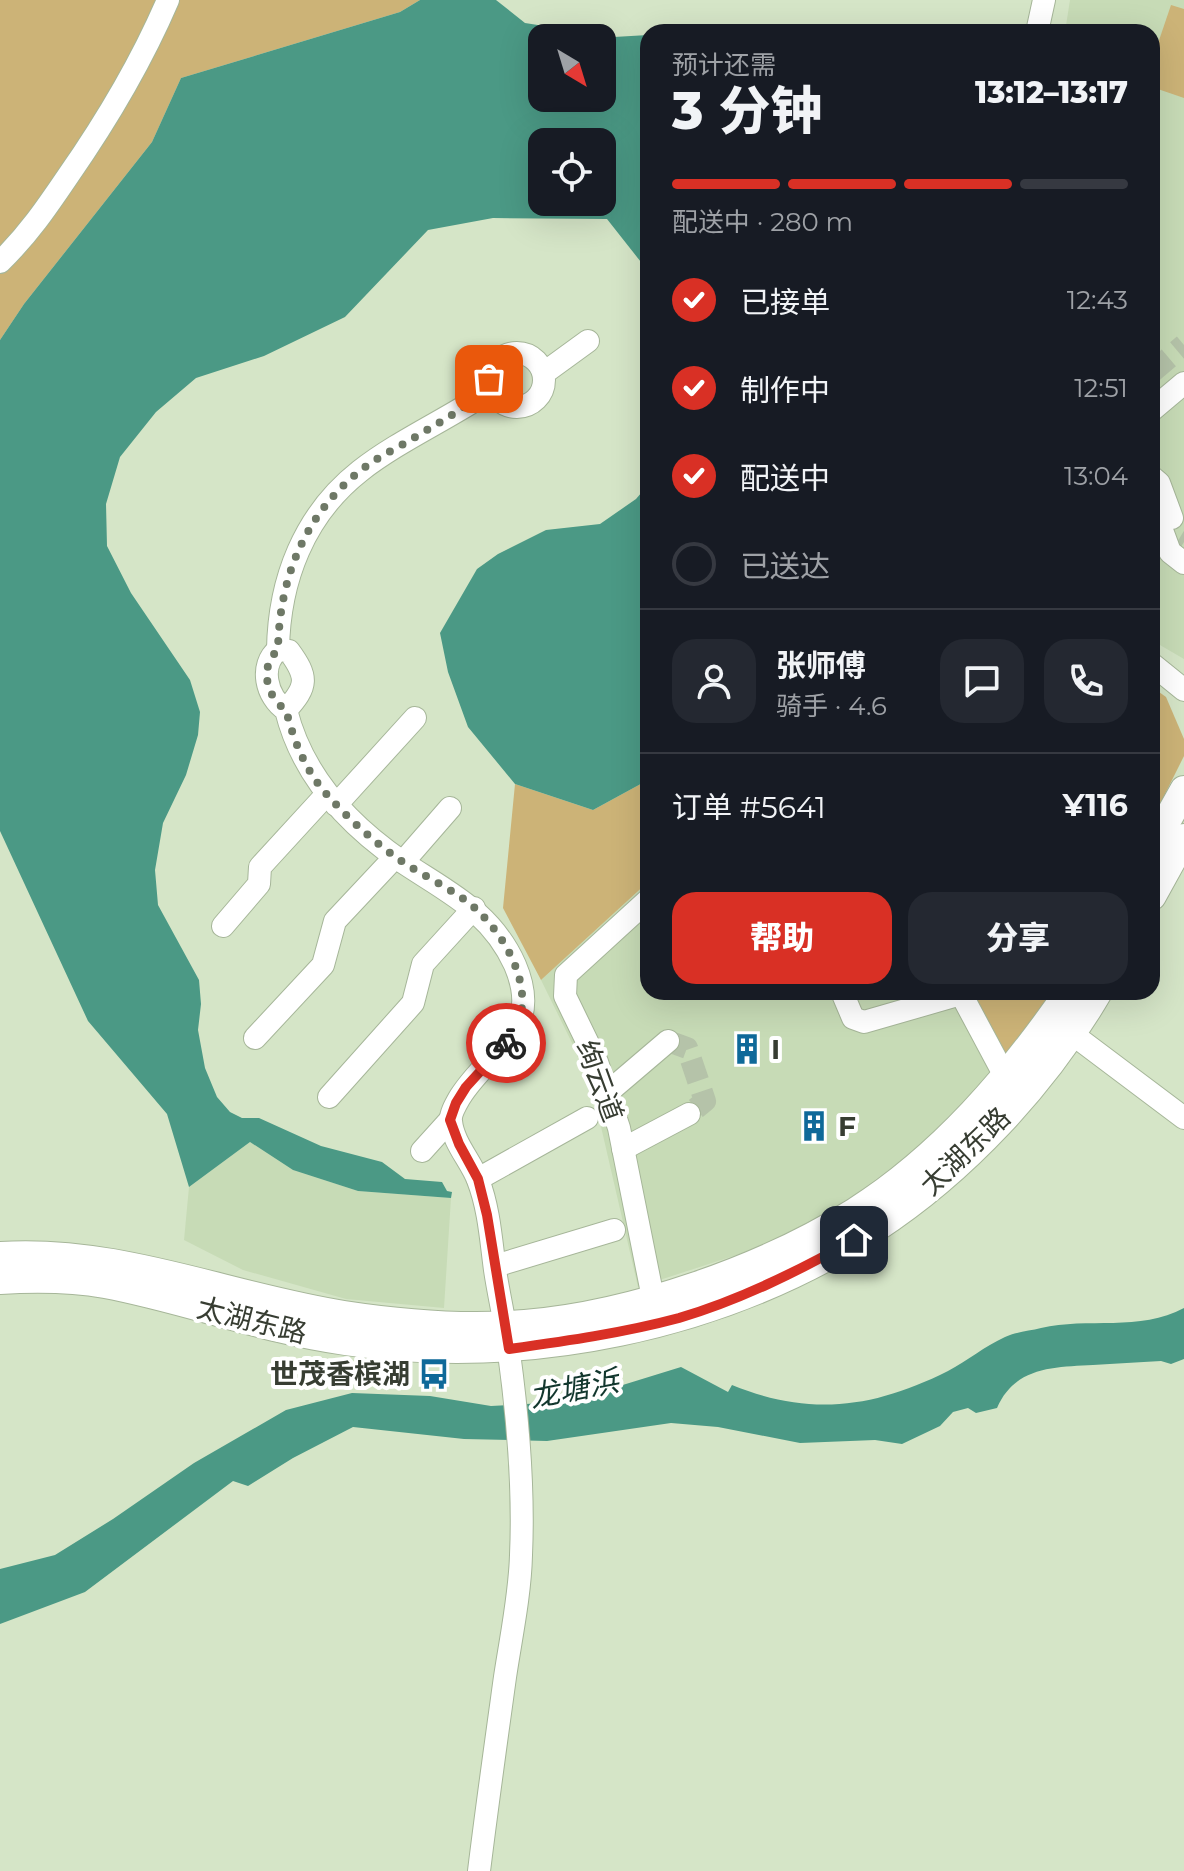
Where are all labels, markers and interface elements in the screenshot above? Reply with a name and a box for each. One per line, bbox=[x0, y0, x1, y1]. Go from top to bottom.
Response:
north arrow bbox=[528, 24, 616, 112]
map controls bbox=[528, 24, 616, 216]
text: 预计还需 bbox=[672, 49, 776, 81]
text: 13:12–13:17 bbox=[975, 74, 1128, 111]
text: 3 分钟 bbox=[672, 79, 823, 142]
button: locate bbox=[528, 128, 616, 216]
text: 配送中 · 280 m bbox=[672, 206, 853, 238]
icon: check bbox=[672, 278, 716, 322]
text: 已接单 bbox=[740, 284, 830, 321]
text: 12:43 bbox=[1067, 284, 1128, 316]
pin bbox=[455, 345, 523, 413]
icon: bag bbox=[467, 357, 511, 401]
icon: check bbox=[672, 366, 716, 410]
text: 制作中 bbox=[740, 372, 830, 409]
text: 12:51 bbox=[1074, 372, 1128, 404]
icon: check bbox=[672, 454, 716, 498]
text: 配送中 bbox=[740, 460, 830, 497]
text: 13:04 bbox=[1064, 460, 1128, 492]
text: 已送达 bbox=[740, 548, 830, 585]
button: person bbox=[672, 639, 756, 723]
button: chat bbox=[940, 639, 1024, 723]
button: phone bbox=[1044, 639, 1128, 723]
text: 张师傅 bbox=[776, 647, 866, 684]
text: 骑手 · 4.6 bbox=[776, 690, 887, 722]
text: ¥116 bbox=[1062, 787, 1128, 824]
text: 订单 #5641 bbox=[672, 789, 826, 826]
button: 帮助 bbox=[672, 892, 892, 984]
button: 分享 bbox=[908, 892, 1128, 984]
courier bbox=[466, 1003, 546, 1083]
icon: bike bbox=[484, 1021, 528, 1065]
building icon: I bbox=[730, 1032, 764, 1066]
place label: I bbox=[771, 1032, 780, 1066]
street label: 绚云道 bbox=[570, 1036, 630, 1126]
street label: 太湖东路 bbox=[913, 1100, 1017, 1202]
building icon: F bbox=[797, 1109, 831, 1143]
place label: F bbox=[838, 1109, 856, 1143]
pin bbox=[820, 1206, 888, 1274]
icon: home bbox=[832, 1218, 876, 1262]
street label: 太湖东路 bbox=[194, 1290, 310, 1350]
place label: 世茂香槟湖 bbox=[270, 1357, 410, 1391]
bus stop icon: 世茂香槟湖 bbox=[417, 1357, 451, 1391]
water label: 龙塘浜 bbox=[526, 1361, 625, 1415]

